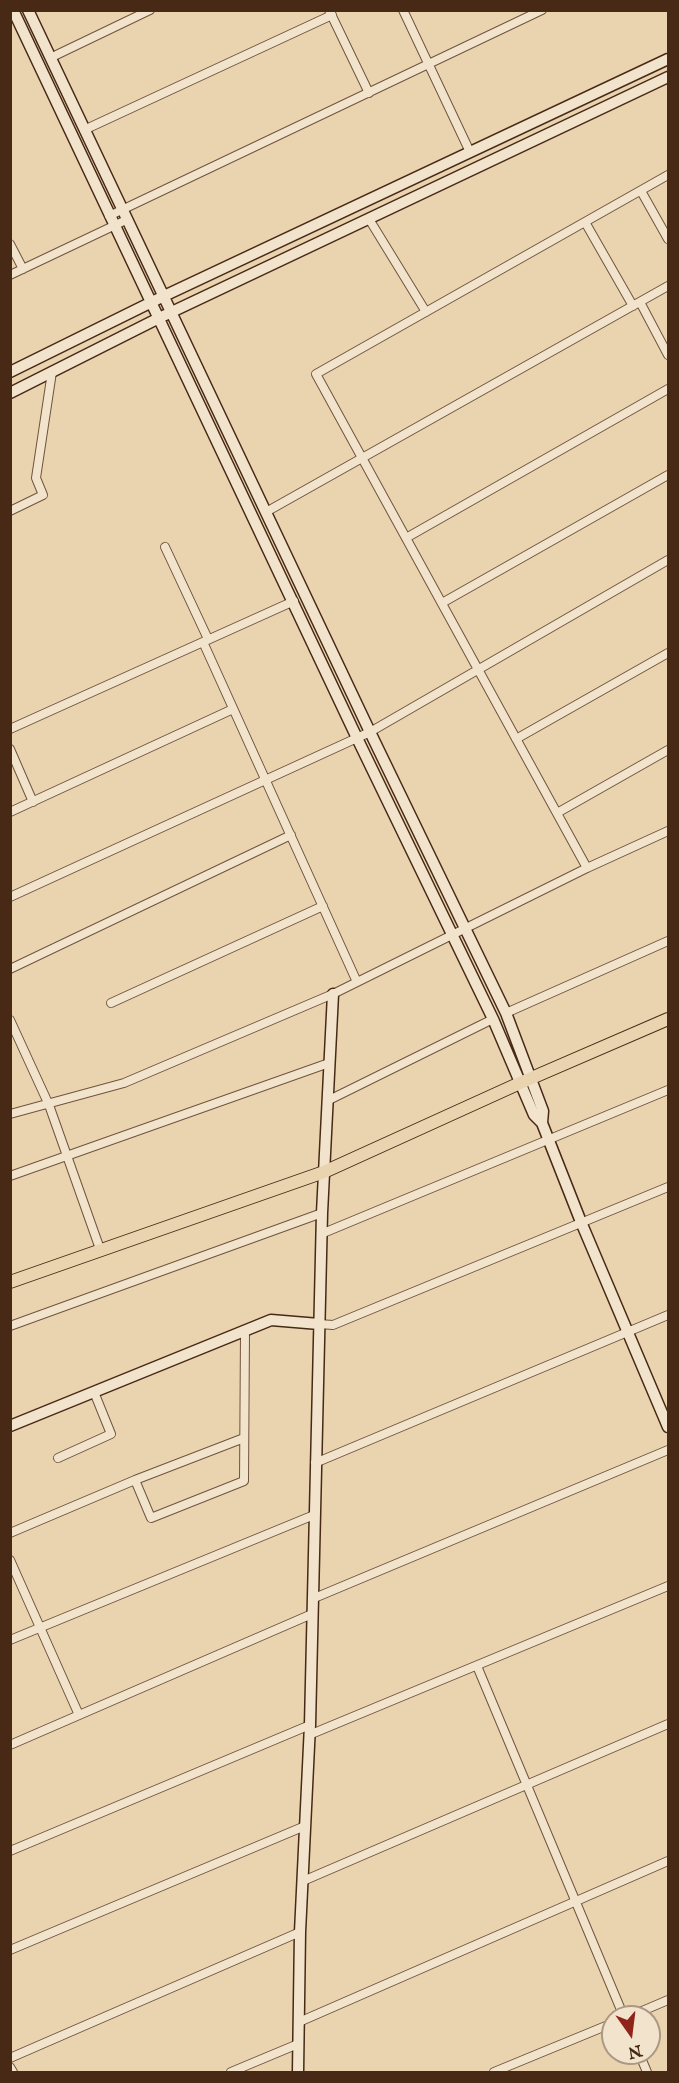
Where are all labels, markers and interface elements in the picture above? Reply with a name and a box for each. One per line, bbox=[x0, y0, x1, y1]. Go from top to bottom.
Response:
north arrow bbox=[601, 2005, 661, 2065]
text: N bbox=[626, 2039, 644, 2062]

